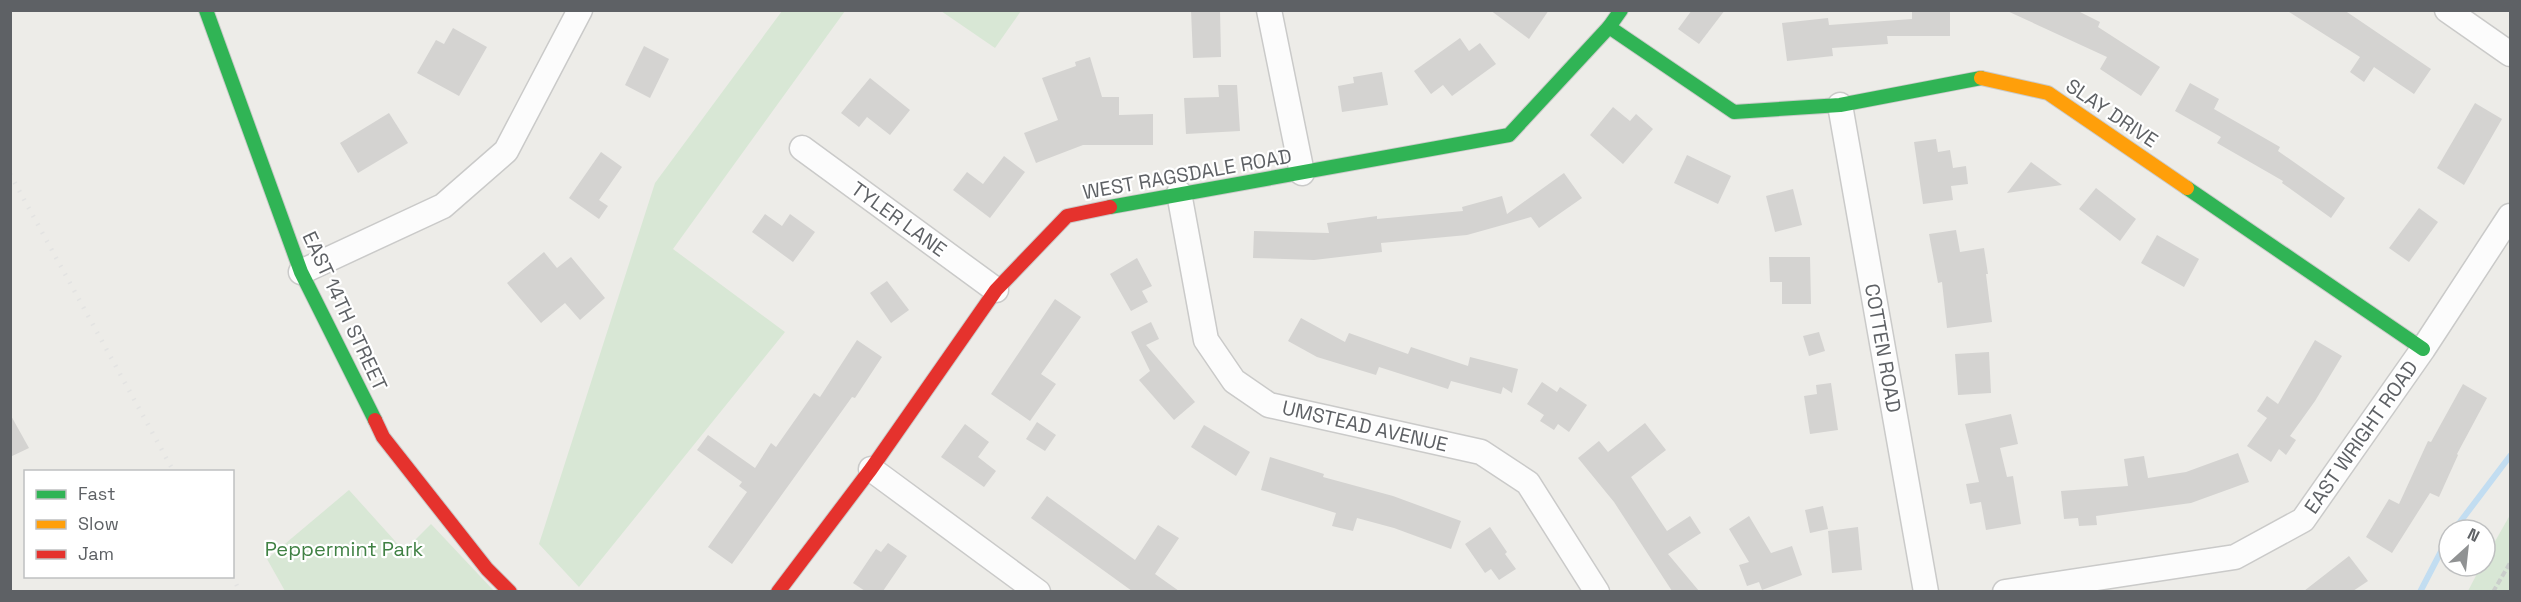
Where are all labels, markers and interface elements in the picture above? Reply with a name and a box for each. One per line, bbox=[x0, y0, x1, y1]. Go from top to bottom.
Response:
street label: SLAY DRIVE bbox=[2061, 73, 2163, 153]
street label: WEST RAGSDALE ROAD bbox=[1080, 143, 1294, 205]
street label: TYLER LANE bbox=[846, 176, 952, 262]
street label: EAST 14TH STREET bbox=[297, 227, 393, 395]
street label: COTTEN ROAD bbox=[1859, 281, 1907, 415]
street label: EAST WRIGHT ROAD bbox=[2298, 355, 2424, 519]
street label: UMSTEAD AVENUE bbox=[1280, 394, 1450, 458]
legend bbox=[24, 470, 234, 578]
text: Fast bbox=[78, 482, 115, 505]
text: Slow bbox=[78, 512, 119, 535]
north arrow bbox=[2437, 518, 2497, 578]
text: N bbox=[2464, 523, 2483, 547]
park label: Peppermint Park bbox=[265, 536, 424, 562]
text: Jam bbox=[78, 542, 114, 565]

